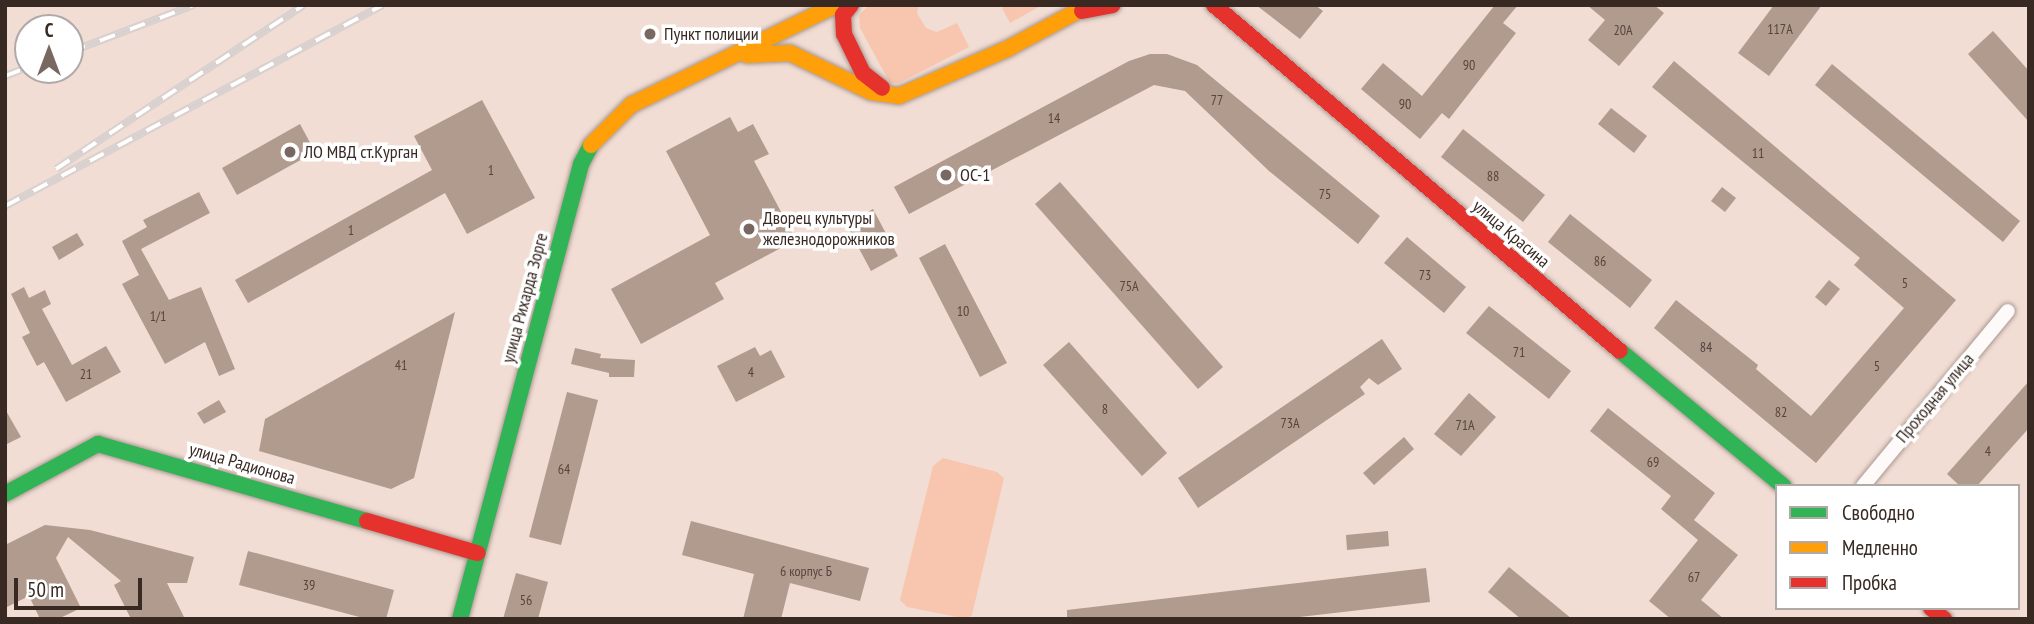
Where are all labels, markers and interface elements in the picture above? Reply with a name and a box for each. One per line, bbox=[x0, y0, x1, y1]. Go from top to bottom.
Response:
north arrow bbox=[14, 14, 84, 84]
text: С bbox=[45, 18, 53, 42]
house number: 117А bbox=[1767, 21, 1793, 37]
house number: 20А bbox=[1613, 22, 1633, 38]
place label: Пункт полиции bbox=[664, 23, 759, 45]
marker: Пункт полиции bbox=[642, 26, 658, 42]
house number: 90 bbox=[1463, 57, 1475, 73]
house number: 77 bbox=[1211, 92, 1223, 108]
house number: 90 bbox=[1399, 96, 1411, 112]
house number: 14 bbox=[1048, 110, 1060, 126]
place label: ЛО МВД ст.Курган bbox=[304, 141, 418, 163]
marker: ЛО МВД ст.Курган bbox=[282, 144, 298, 160]
house number: 11 bbox=[1752, 145, 1764, 161]
house number: 1 bbox=[488, 162, 494, 178]
place label: ОС-1 bbox=[960, 164, 990, 186]
marker: ОС-1 bbox=[938, 167, 954, 183]
house number: 88 bbox=[1487, 168, 1499, 184]
house number: 75 bbox=[1319, 186, 1331, 202]
street label: улица Красина bbox=[1468, 196, 1554, 272]
place label: Дворец культуры железнодорожников bbox=[763, 208, 895, 250]
marker: Дворец культуры железнодорожников bbox=[741, 221, 757, 237]
house number: 1 bbox=[348, 222, 354, 238]
street label: улица Рихарда Зорге bbox=[497, 231, 553, 365]
house number: 86 bbox=[1594, 253, 1606, 269]
house number: 73 bbox=[1419, 267, 1431, 283]
house number: 5 bbox=[1902, 275, 1908, 291]
house number: 75А bbox=[1119, 278, 1139, 294]
house number: 10 bbox=[957, 303, 969, 319]
house number: 1/1 bbox=[150, 308, 166, 324]
house number: 84 bbox=[1700, 339, 1712, 355]
house number: 71 bbox=[1513, 344, 1525, 360]
street label: Проходная улица bbox=[1891, 349, 1979, 447]
house number: 41 bbox=[395, 357, 407, 373]
house number: 5 bbox=[1874, 358, 1880, 374]
house number: 4 bbox=[748, 364, 754, 380]
house number: 21 bbox=[80, 366, 92, 382]
house number: 8 bbox=[1102, 401, 1108, 417]
house number: 82 bbox=[1775, 404, 1787, 420]
house number: 73А bbox=[1280, 415, 1300, 431]
house number: 71А bbox=[1455, 417, 1475, 433]
street label: улица Радионова bbox=[187, 439, 297, 489]
house number: 4 bbox=[1985, 443, 1991, 459]
house number: 69 bbox=[1647, 454, 1659, 470]
house number: 64 bbox=[558, 461, 570, 477]
legend bbox=[1775, 484, 2020, 610]
text: Свободно bbox=[1842, 499, 1915, 526]
text: Медленно bbox=[1842, 534, 1918, 561]
house number: 6 корпус Б bbox=[780, 563, 832, 579]
scale bar bbox=[18, 564, 145, 608]
house number: 67 bbox=[1688, 569, 1700, 585]
text: Пробка bbox=[1842, 569, 1897, 596]
text: 50 m bbox=[27, 576, 64, 603]
house number: 39 bbox=[303, 577, 315, 593]
house number: 56 bbox=[520, 592, 532, 608]

